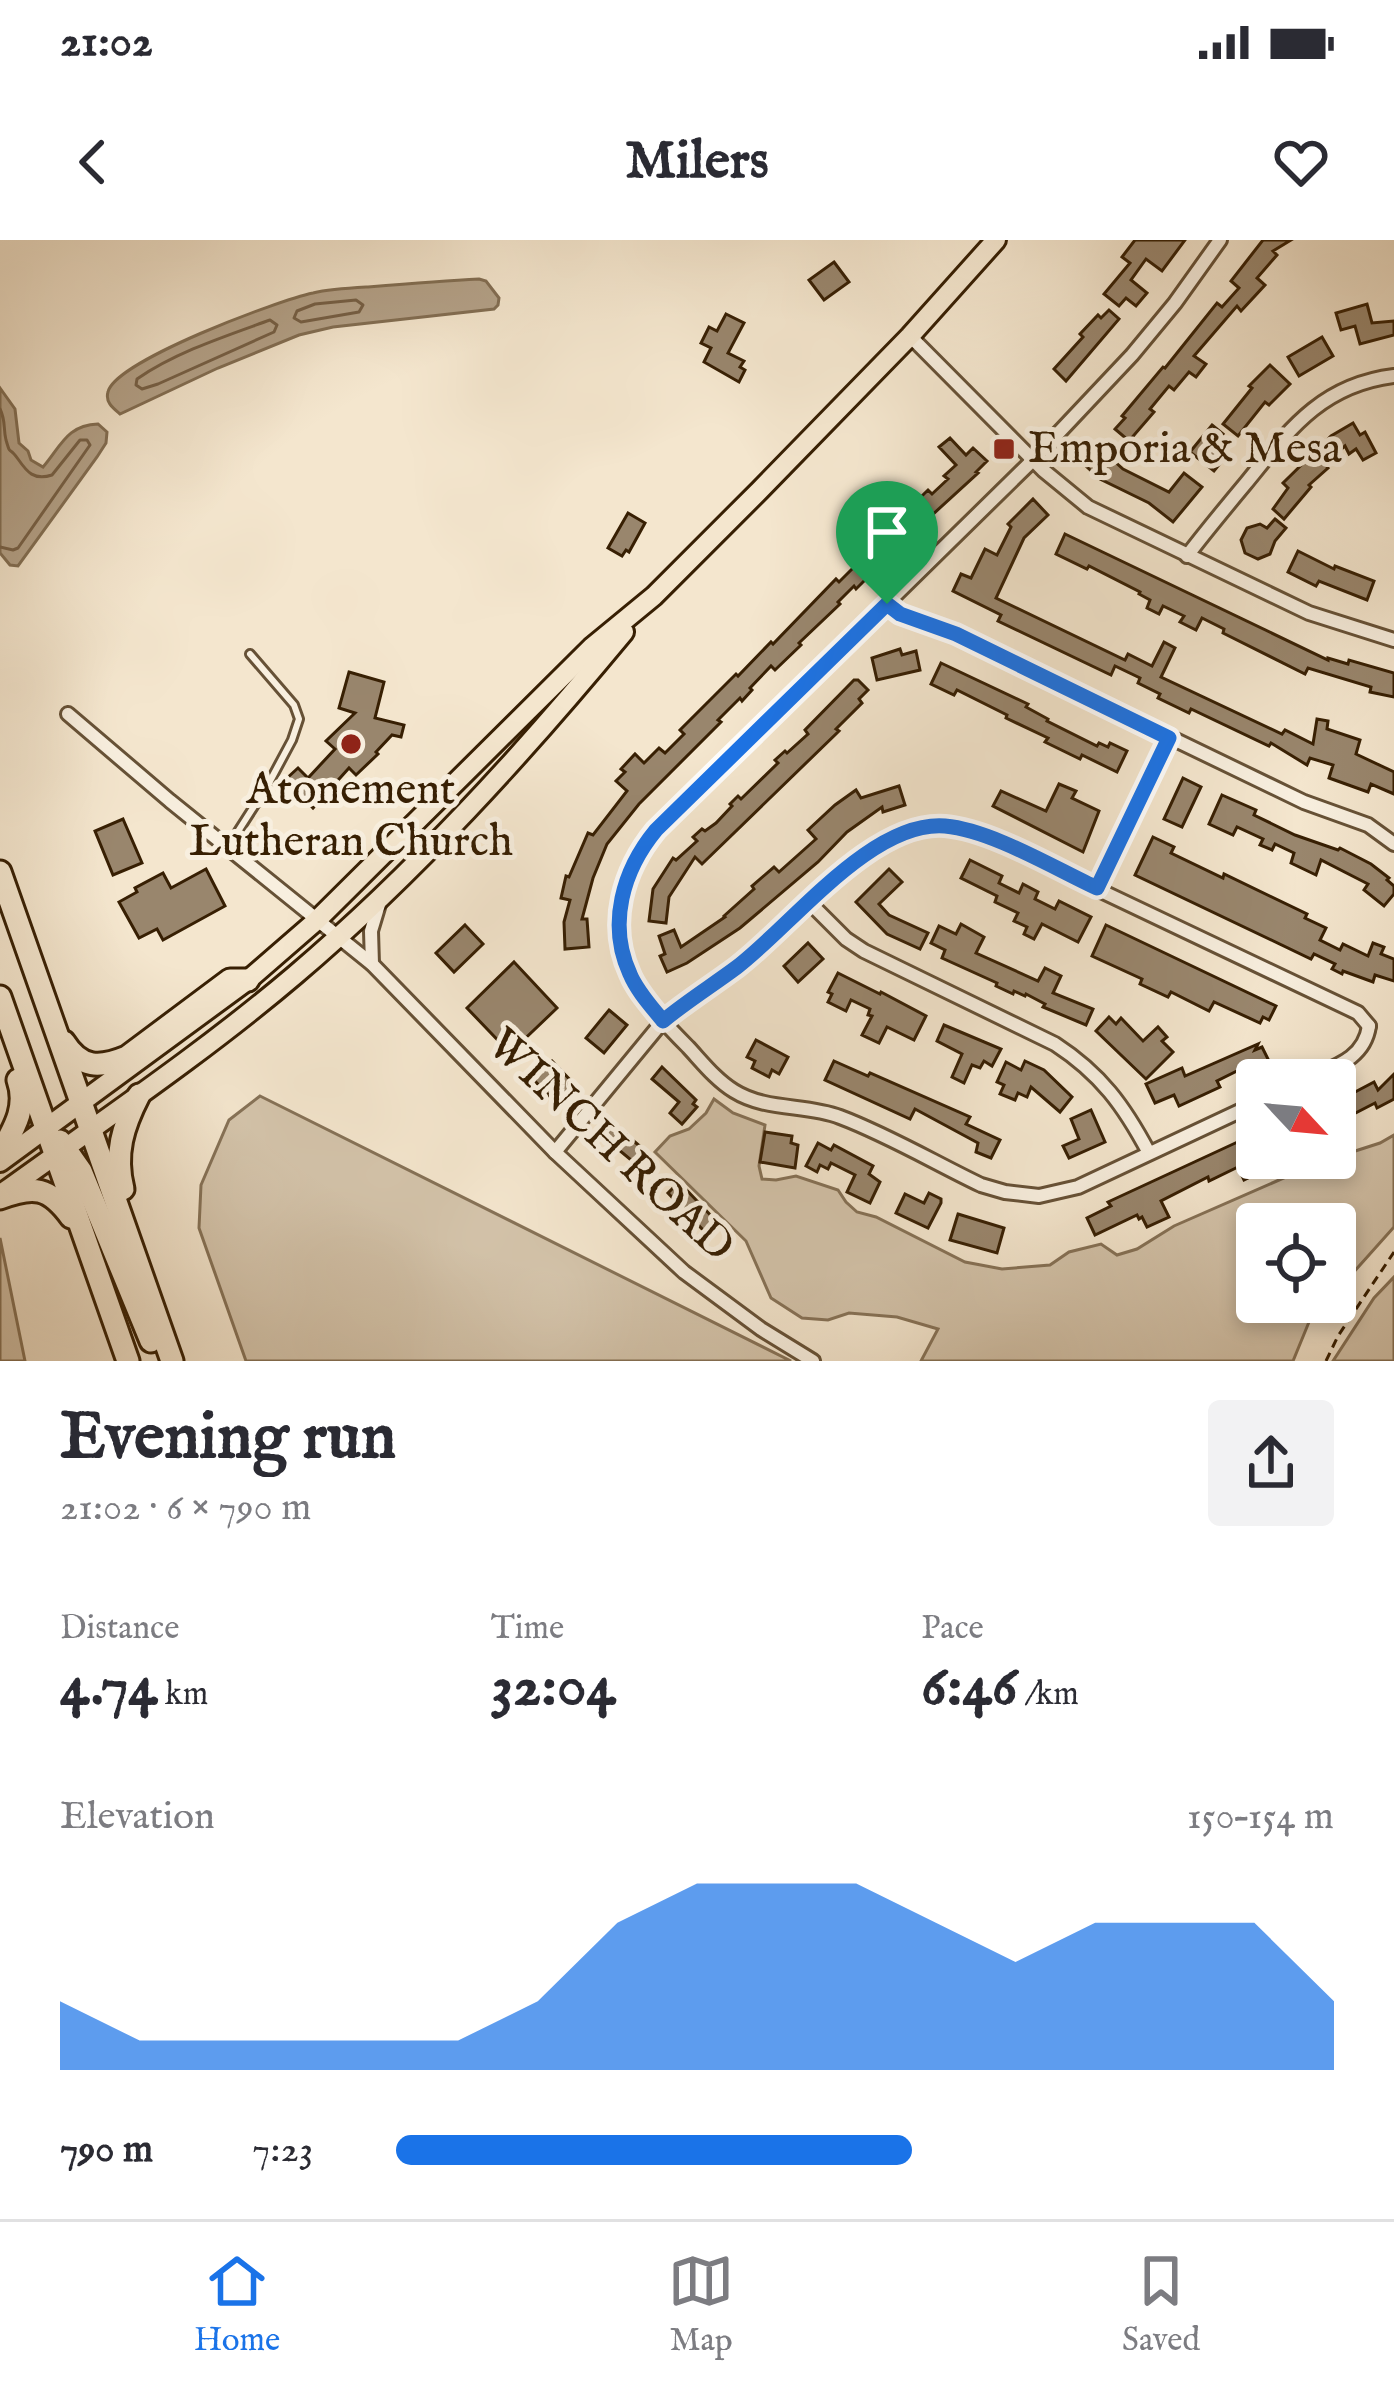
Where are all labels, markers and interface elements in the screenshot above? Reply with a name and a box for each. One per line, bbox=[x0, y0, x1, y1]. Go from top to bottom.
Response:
text: 21:02 bbox=[60, 14, 153, 71]
text: Milers bbox=[625, 128, 769, 197]
icon: back bbox=[60, 129, 126, 195]
icon: heart bbox=[1268, 129, 1334, 195]
place label: Emporia & Mesa bbox=[1028, 421, 1342, 478]
marker: Emporia & Mesa bbox=[991, 436, 1017, 462]
pin bbox=[836, 481, 938, 604]
icon: arrive bbox=[854, 499, 920, 565]
marker: Atonement Lutheran Church bbox=[338, 731, 364, 757]
place label: Atonement Lutheran Church bbox=[189, 762, 513, 871]
street label: WINCH ROAD bbox=[474, 1017, 746, 1275]
north arrow bbox=[1236, 1059, 1356, 1179]
map controls bbox=[1236, 1059, 1356, 1323]
button: locate bbox=[1236, 1203, 1356, 1323]
text: Evening run bbox=[60, 1397, 396, 1481]
button: share bbox=[1208, 1400, 1334, 1526]
text: 21:02 · 6 × 790 m bbox=[60, 1484, 311, 1533]
text: Distance bbox=[60, 1608, 179, 1650]
text: Time bbox=[491, 1608, 564, 1650]
text: Pace bbox=[921, 1608, 984, 1650]
text: 4.74 bbox=[60, 1650, 158, 1726]
text: 32:04 bbox=[491, 1650, 616, 1726]
text: 6:46 bbox=[921, 1650, 1017, 1726]
text: km bbox=[158, 1674, 208, 1716]
text: /km bbox=[1017, 1674, 1079, 1716]
text: Elevation bbox=[60, 1793, 215, 1842]
text: 150–154 m bbox=[1187, 1793, 1334, 1842]
text: 790 m bbox=[60, 2126, 153, 2175]
text: 7:23 bbox=[252, 2126, 313, 2175]
tab: Home bbox=[194, 2248, 280, 2362]
tab: Map bbox=[668, 2248, 734, 2362]
tab: Saved bbox=[1122, 2248, 1200, 2362]

